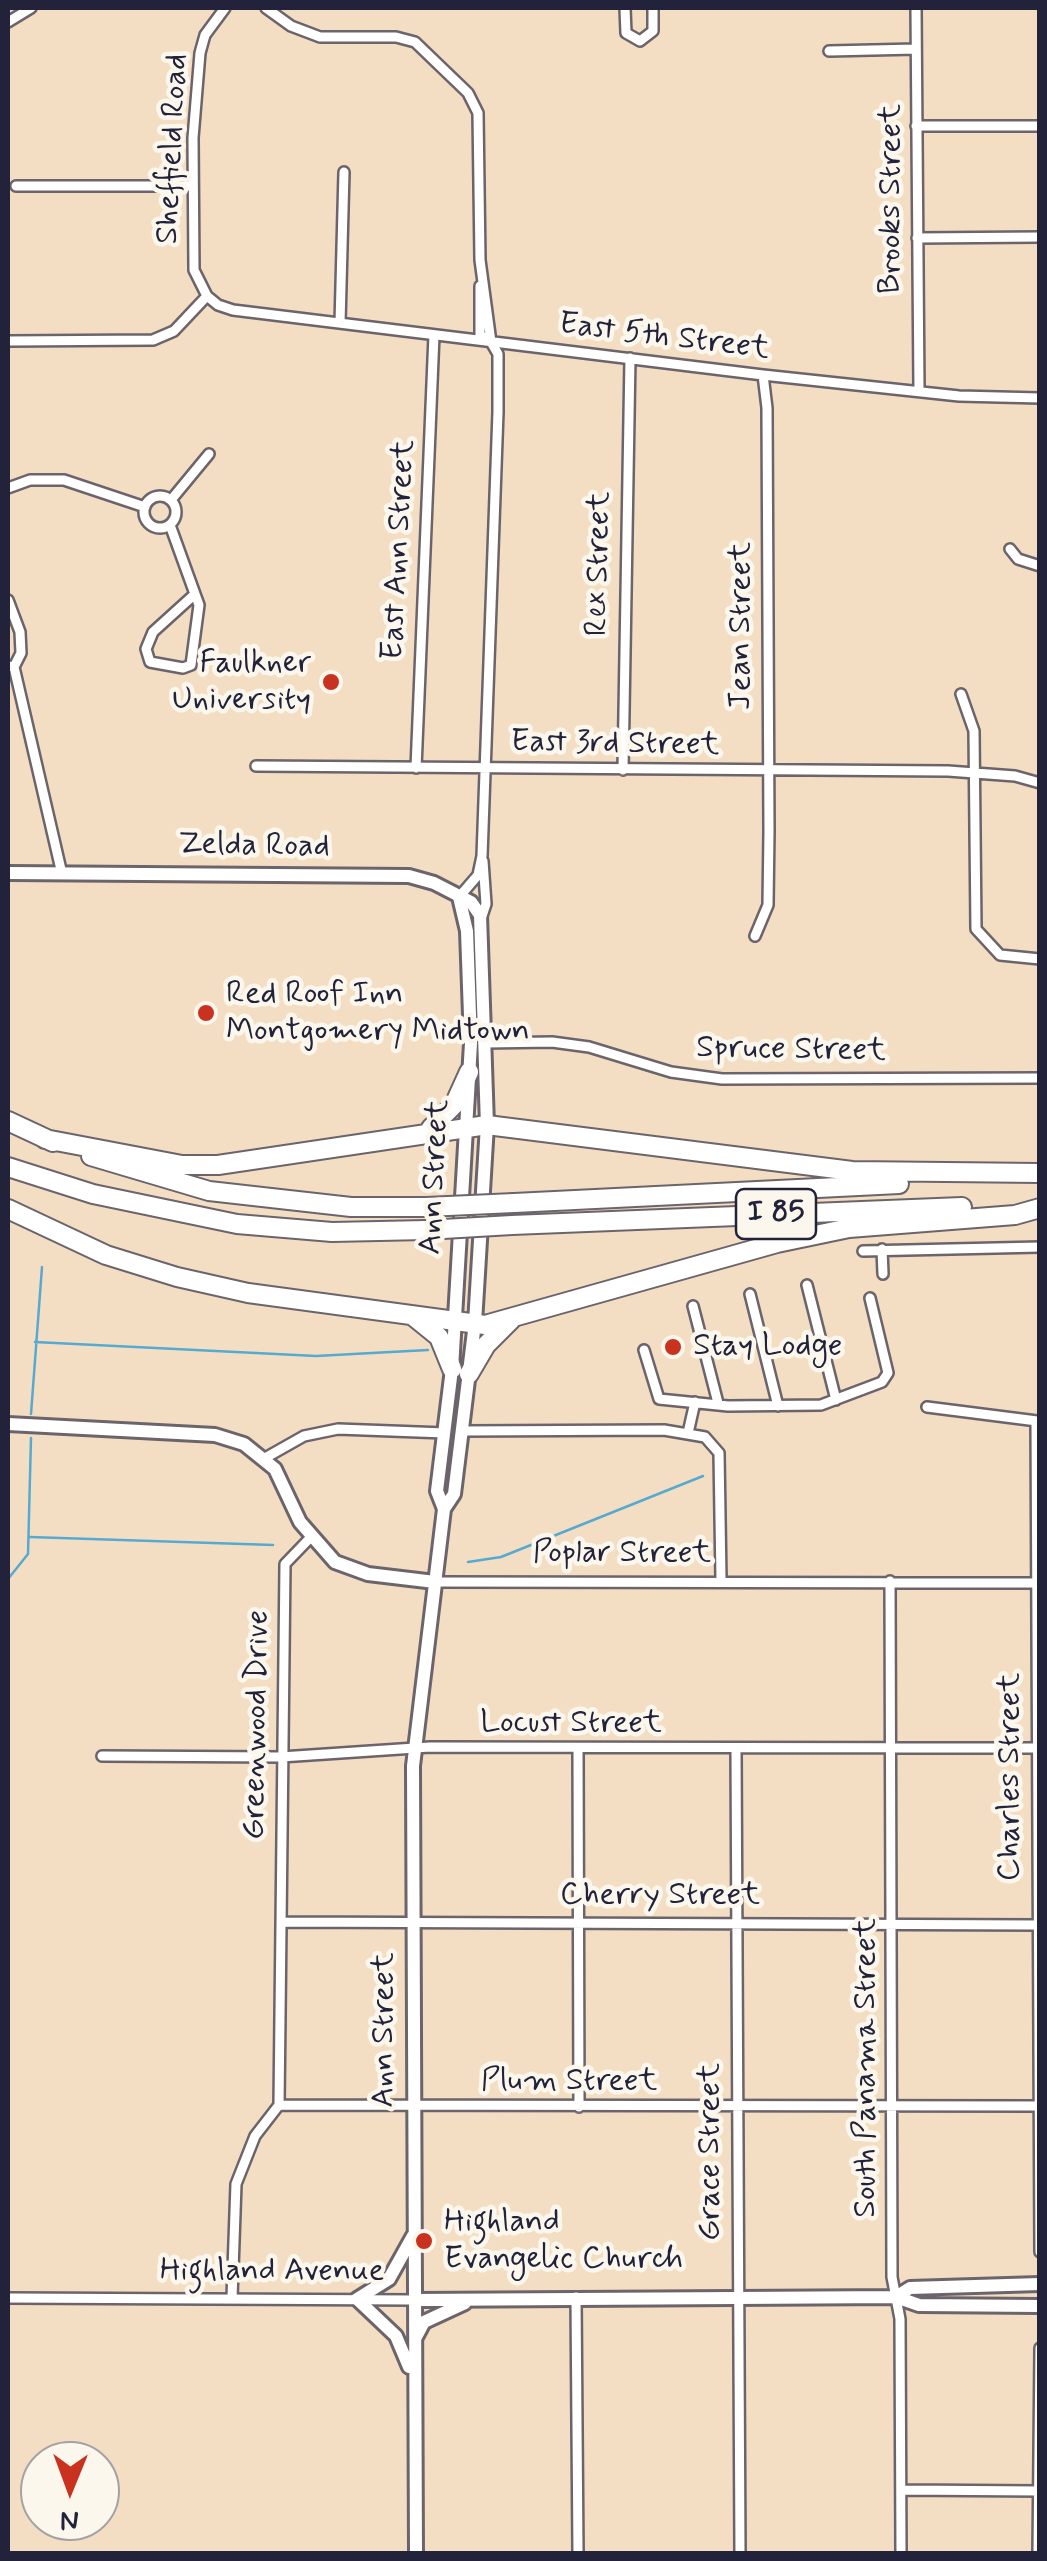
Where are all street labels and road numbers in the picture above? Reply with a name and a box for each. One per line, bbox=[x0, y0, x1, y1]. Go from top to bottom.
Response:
street label: Sheffield Road bbox=[150, 53, 198, 245]
street label: Brooks Street bbox=[873, 104, 911, 294]
street label: East 5th Street bbox=[557, 306, 771, 370]
street label: East Ann Street bbox=[375, 439, 425, 661]
street label: Rex Street bbox=[580, 491, 620, 637]
street label: Jean Street bbox=[723, 542, 761, 710]
street label: East 3rd Street bbox=[510, 724, 720, 766]
street label: Zelda Road bbox=[178, 826, 330, 868]
street label: Spruce Street bbox=[696, 1030, 886, 1072]
street label: Ann Street bbox=[413, 1098, 459, 1256]
road number: I 85 bbox=[736, 1189, 816, 1239]
street label: Poplar Street bbox=[533, 1535, 711, 1573]
street label: Greenwood Drive bbox=[237, 1610, 279, 1840]
street label: Charles Street bbox=[992, 1673, 1030, 1881]
street label: Locust Street bbox=[480, 1705, 662, 1743]
street label: Cherry Street bbox=[560, 1877, 760, 1915]
street label: South Panama Street bbox=[848, 1918, 886, 2218]
street label: Ann Street bbox=[366, 1952, 404, 2108]
street label: Plum Street bbox=[481, 2063, 657, 2101]
street label: Grace Street bbox=[692, 2063, 730, 2241]
street label: Highland Avenue bbox=[160, 2253, 384, 2291]

